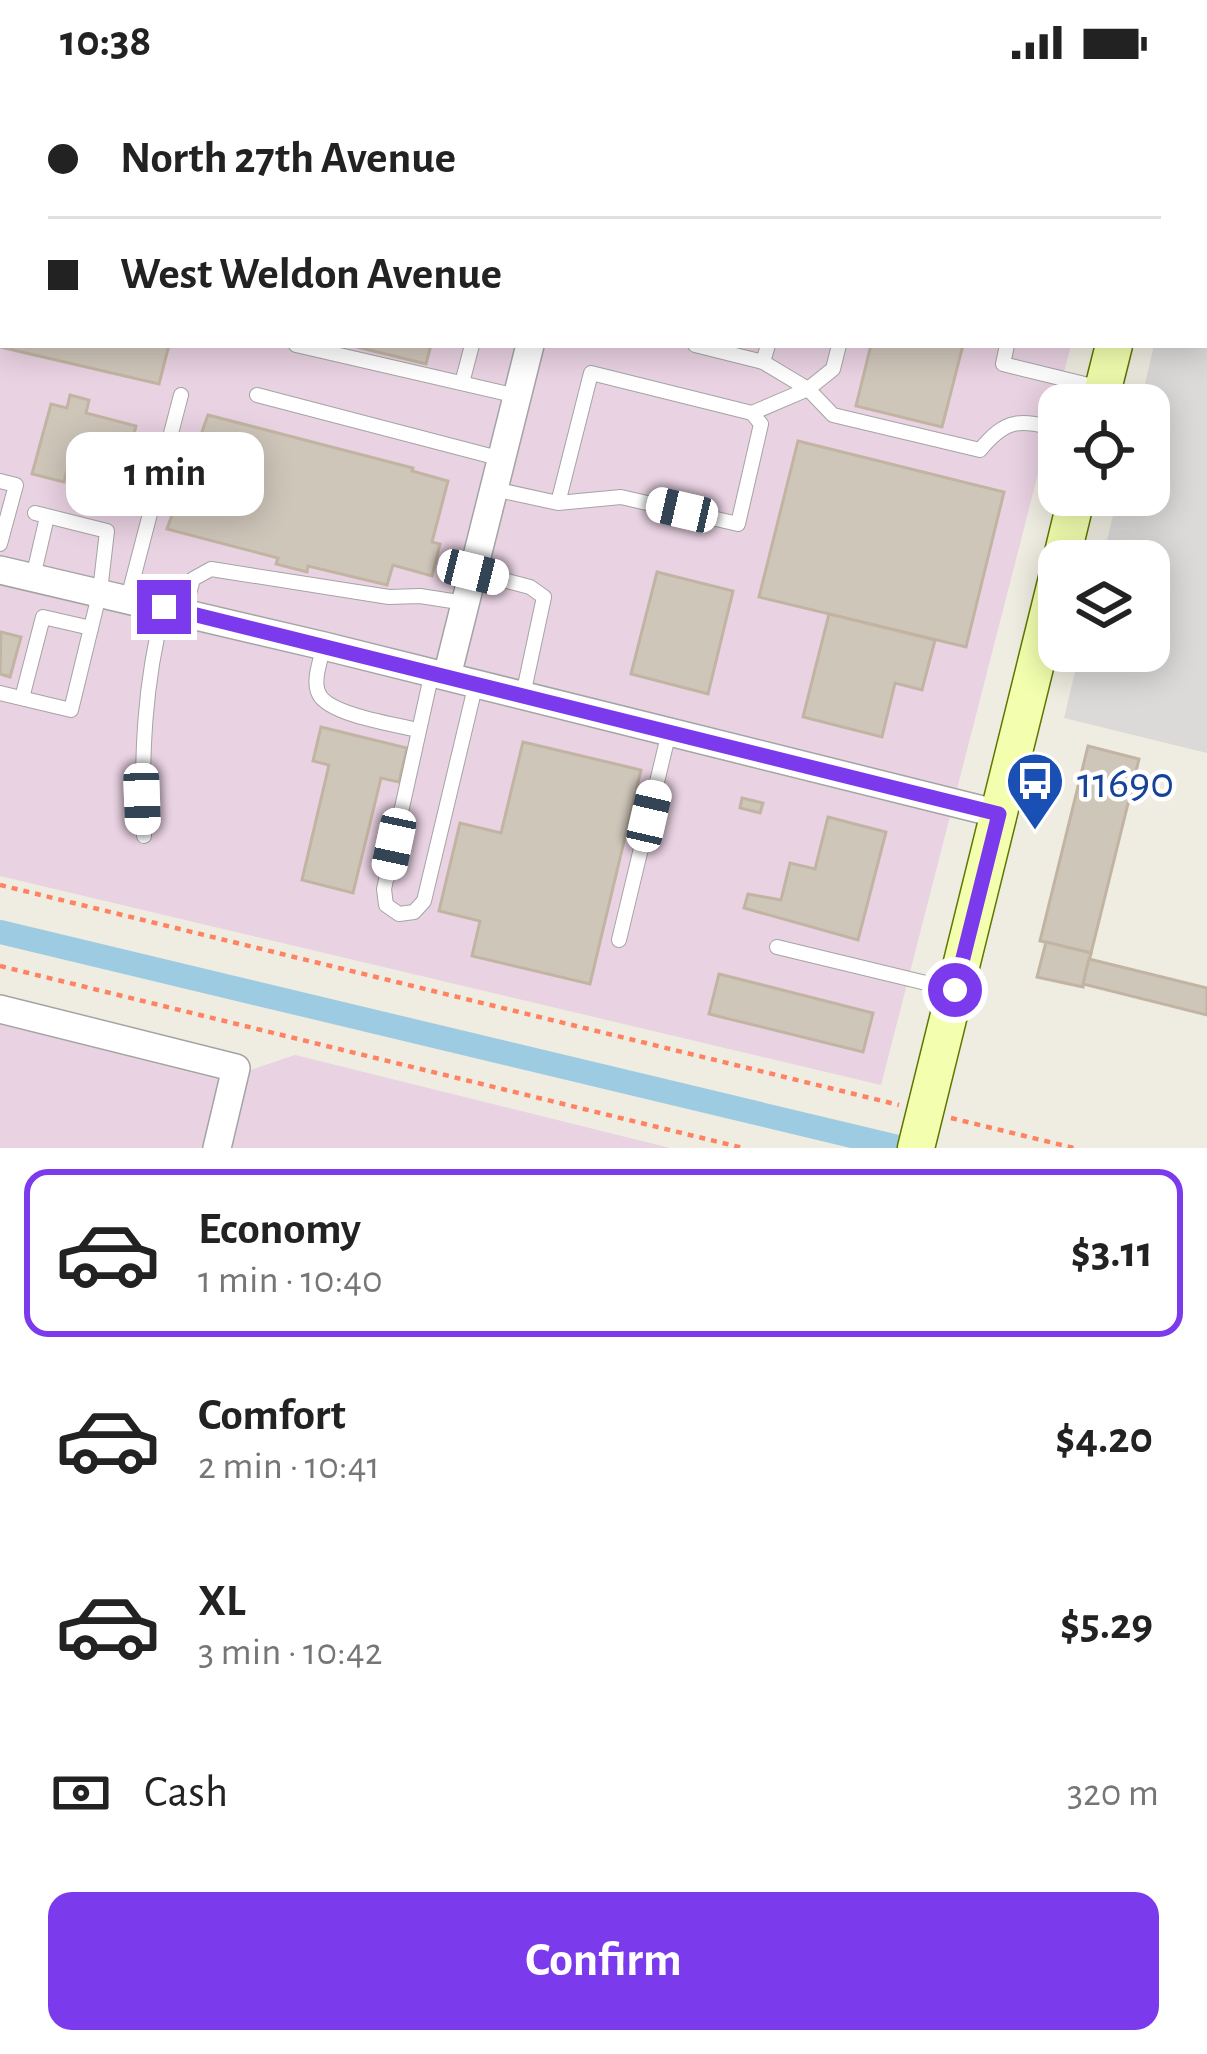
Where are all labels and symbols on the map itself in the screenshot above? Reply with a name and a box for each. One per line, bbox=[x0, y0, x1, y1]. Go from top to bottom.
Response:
callout: 1 min bbox=[65, 433, 263, 517]
car bbox=[643, 484, 721, 536]
car bbox=[434, 546, 512, 598]
route end bbox=[137, 580, 191, 634]
bus stop icon: 11690 bbox=[1004, 750, 1066, 832]
place label: 11690 bbox=[1077, 761, 1174, 806]
car bbox=[123, 762, 161, 836]
car bbox=[623, 777, 675, 855]
car bbox=[369, 805, 419, 883]
route start bbox=[928, 963, 982, 1017]

